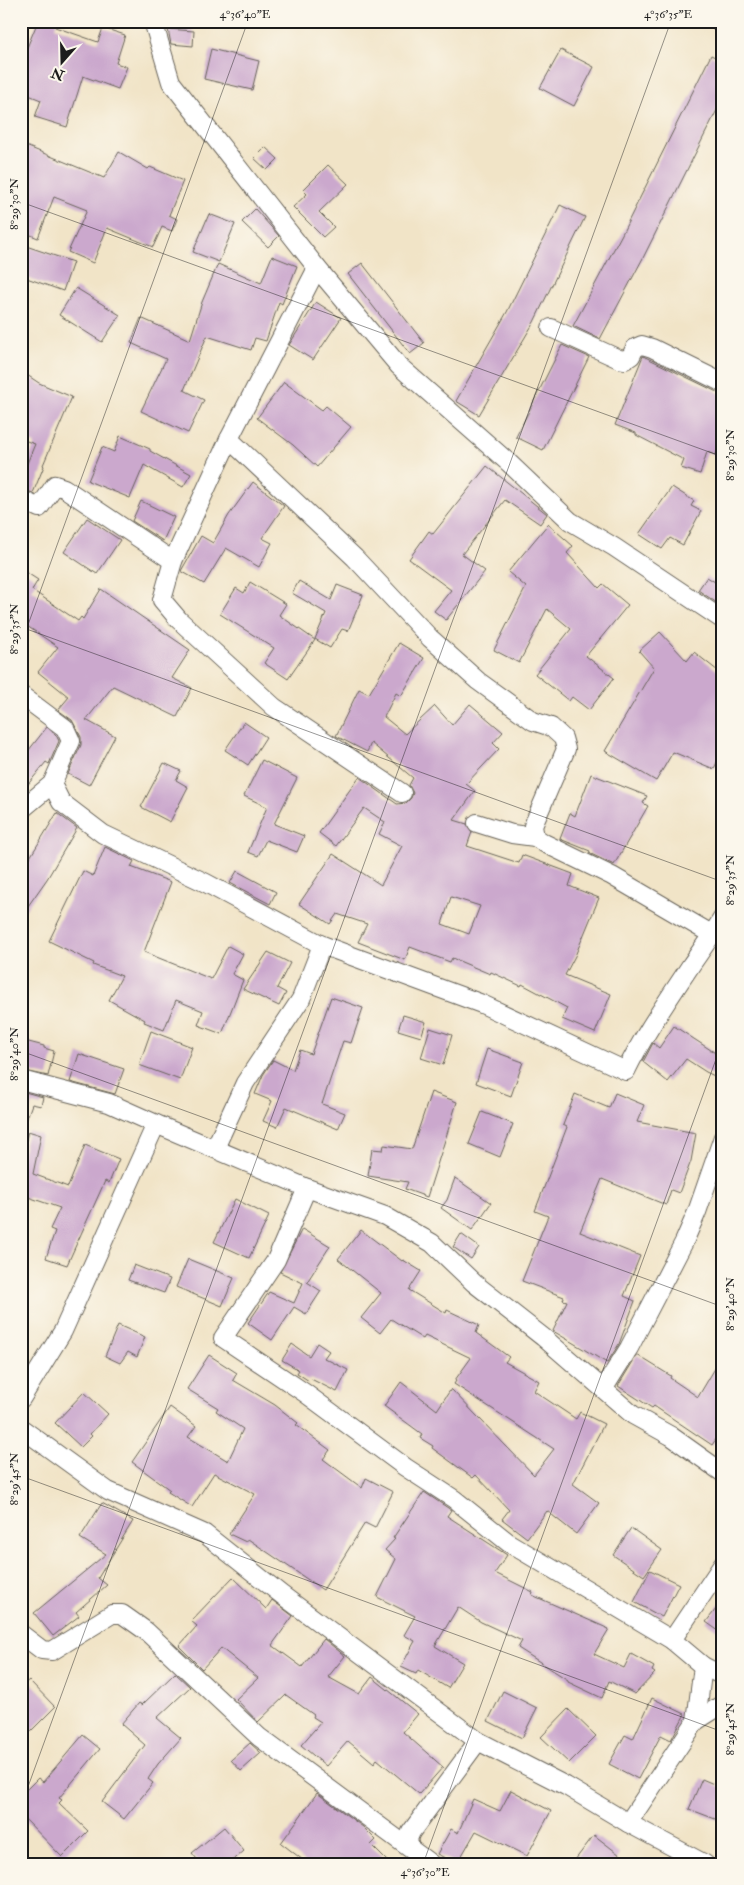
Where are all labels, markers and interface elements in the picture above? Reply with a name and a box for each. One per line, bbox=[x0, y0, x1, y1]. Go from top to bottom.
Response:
text: 4°36'40"E bbox=[220, 7, 271, 22]
text: 4°36'35"E bbox=[644, 7, 692, 22]
north arrow bbox=[38, 38, 88, 88]
text: N bbox=[48, 63, 67, 84]
text: 8°29'30"N bbox=[7, 178, 22, 230]
text: 8°29'30"N bbox=[723, 429, 738, 481]
text: 8°29'35"N bbox=[7, 603, 22, 655]
text: 8°29'35"N bbox=[723, 854, 738, 906]
text: 8°29'40"N bbox=[7, 1027, 22, 1081]
text: 8°29'40"N bbox=[723, 1277, 738, 1331]
text: 8°29'45"N bbox=[7, 1452, 22, 1505]
text: 8°29'45"N bbox=[723, 1702, 738, 1755]
text: 4°36'30"E bbox=[400, 1865, 450, 1880]

